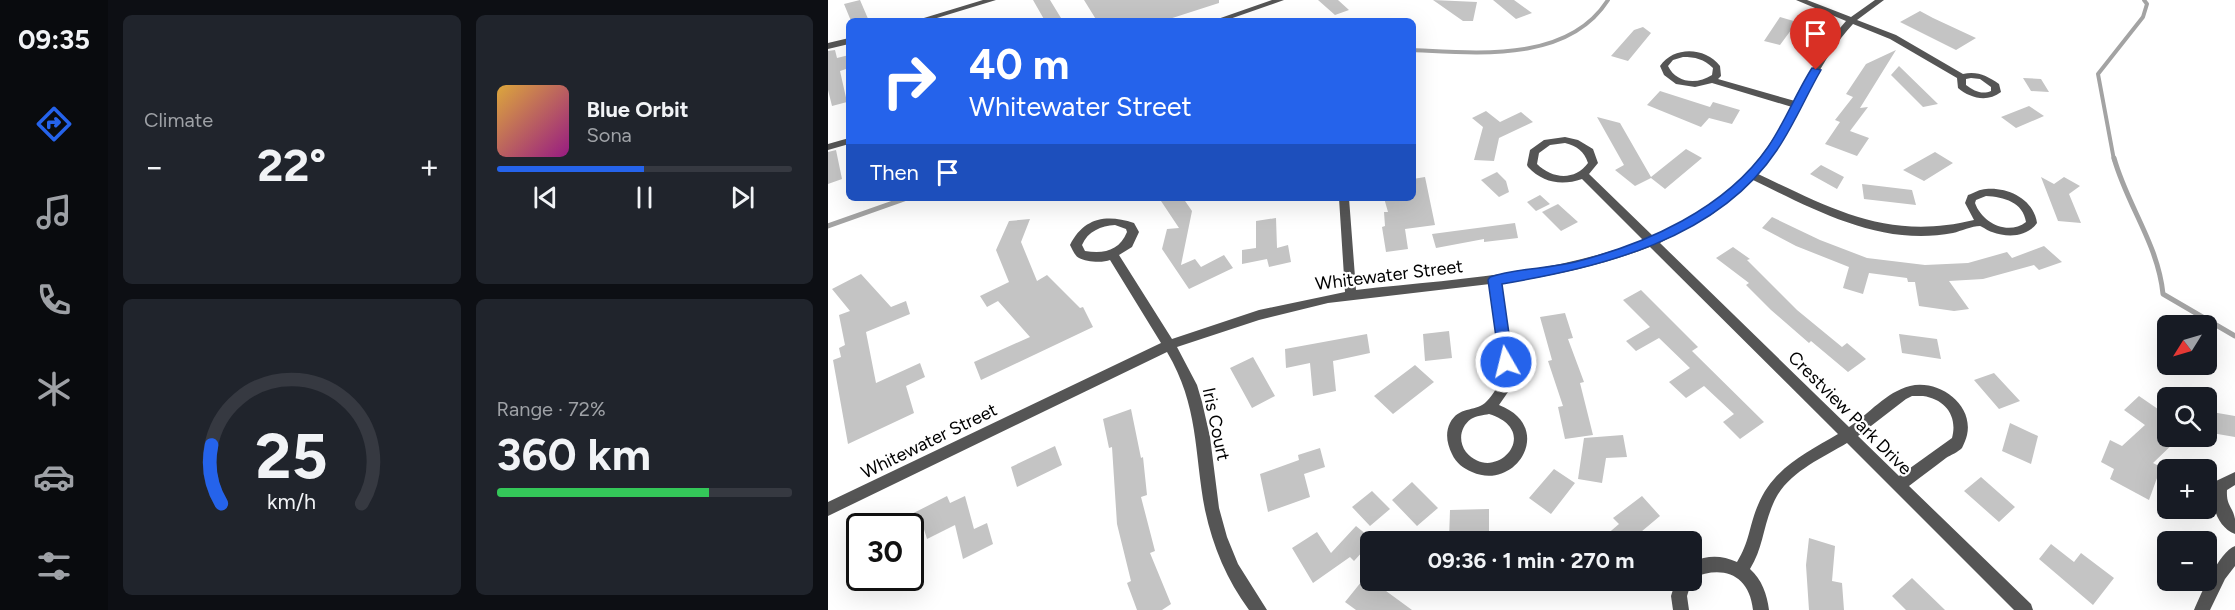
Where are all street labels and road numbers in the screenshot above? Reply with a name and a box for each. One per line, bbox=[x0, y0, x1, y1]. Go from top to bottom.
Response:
street label: Whitewater Street bbox=[1314, 255, 1464, 295]
street label: Crestview Park Drive bbox=[1784, 347, 1917, 480]
street label: Iris Court bbox=[1198, 385, 1235, 463]
street label: Whitewater Street bbox=[857, 398, 1001, 483]

